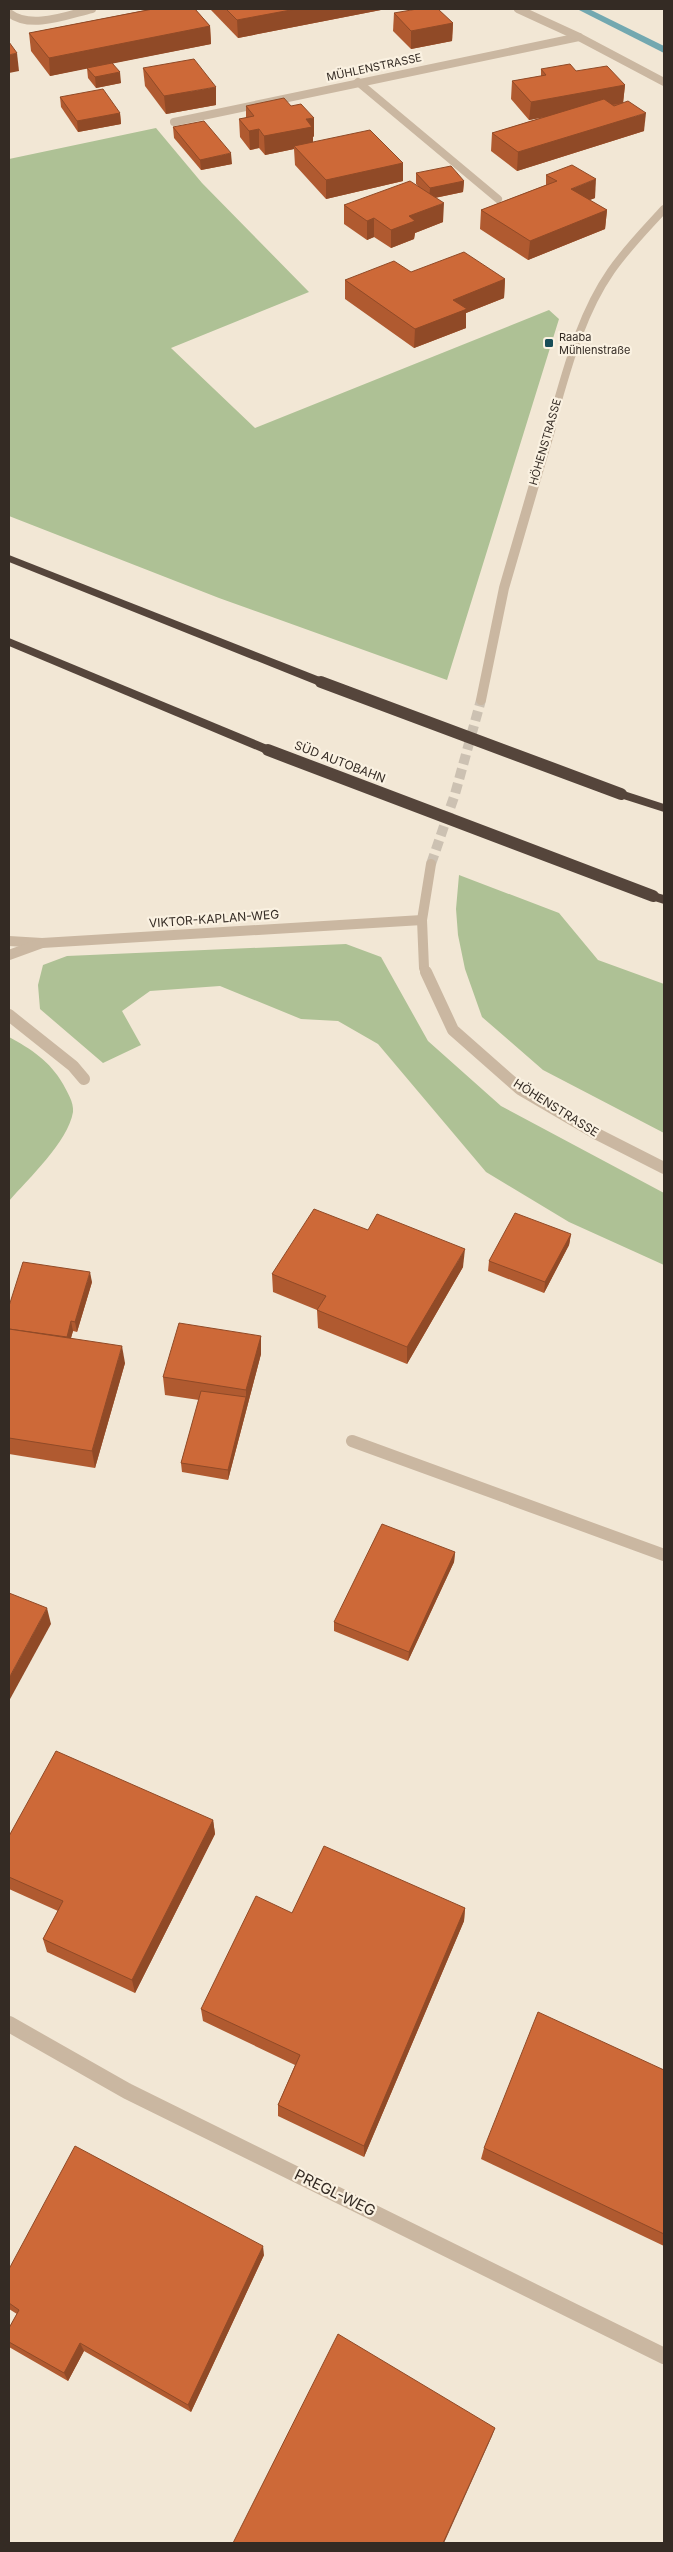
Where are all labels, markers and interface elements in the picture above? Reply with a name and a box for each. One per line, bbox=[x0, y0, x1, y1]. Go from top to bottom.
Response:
street label: MÜHLENSTRASSE bbox=[325, 50, 423, 84]
place label: Raaba Mühlenstraße bbox=[559, 330, 630, 357]
marker: Raaba Mühlenstraße bbox=[543, 337, 555, 349]
street label: HÖHENSTRASSE bbox=[526, 397, 564, 487]
street label: SÜD AUTOBAHN bbox=[293, 737, 388, 786]
street label: VIKTOR-KAPLAN-WEG bbox=[148, 906, 280, 931]
street label: HÖHENSTRASSE bbox=[511, 1075, 602, 1140]
street label: PREGL-WEG bbox=[292, 2165, 379, 2220]

